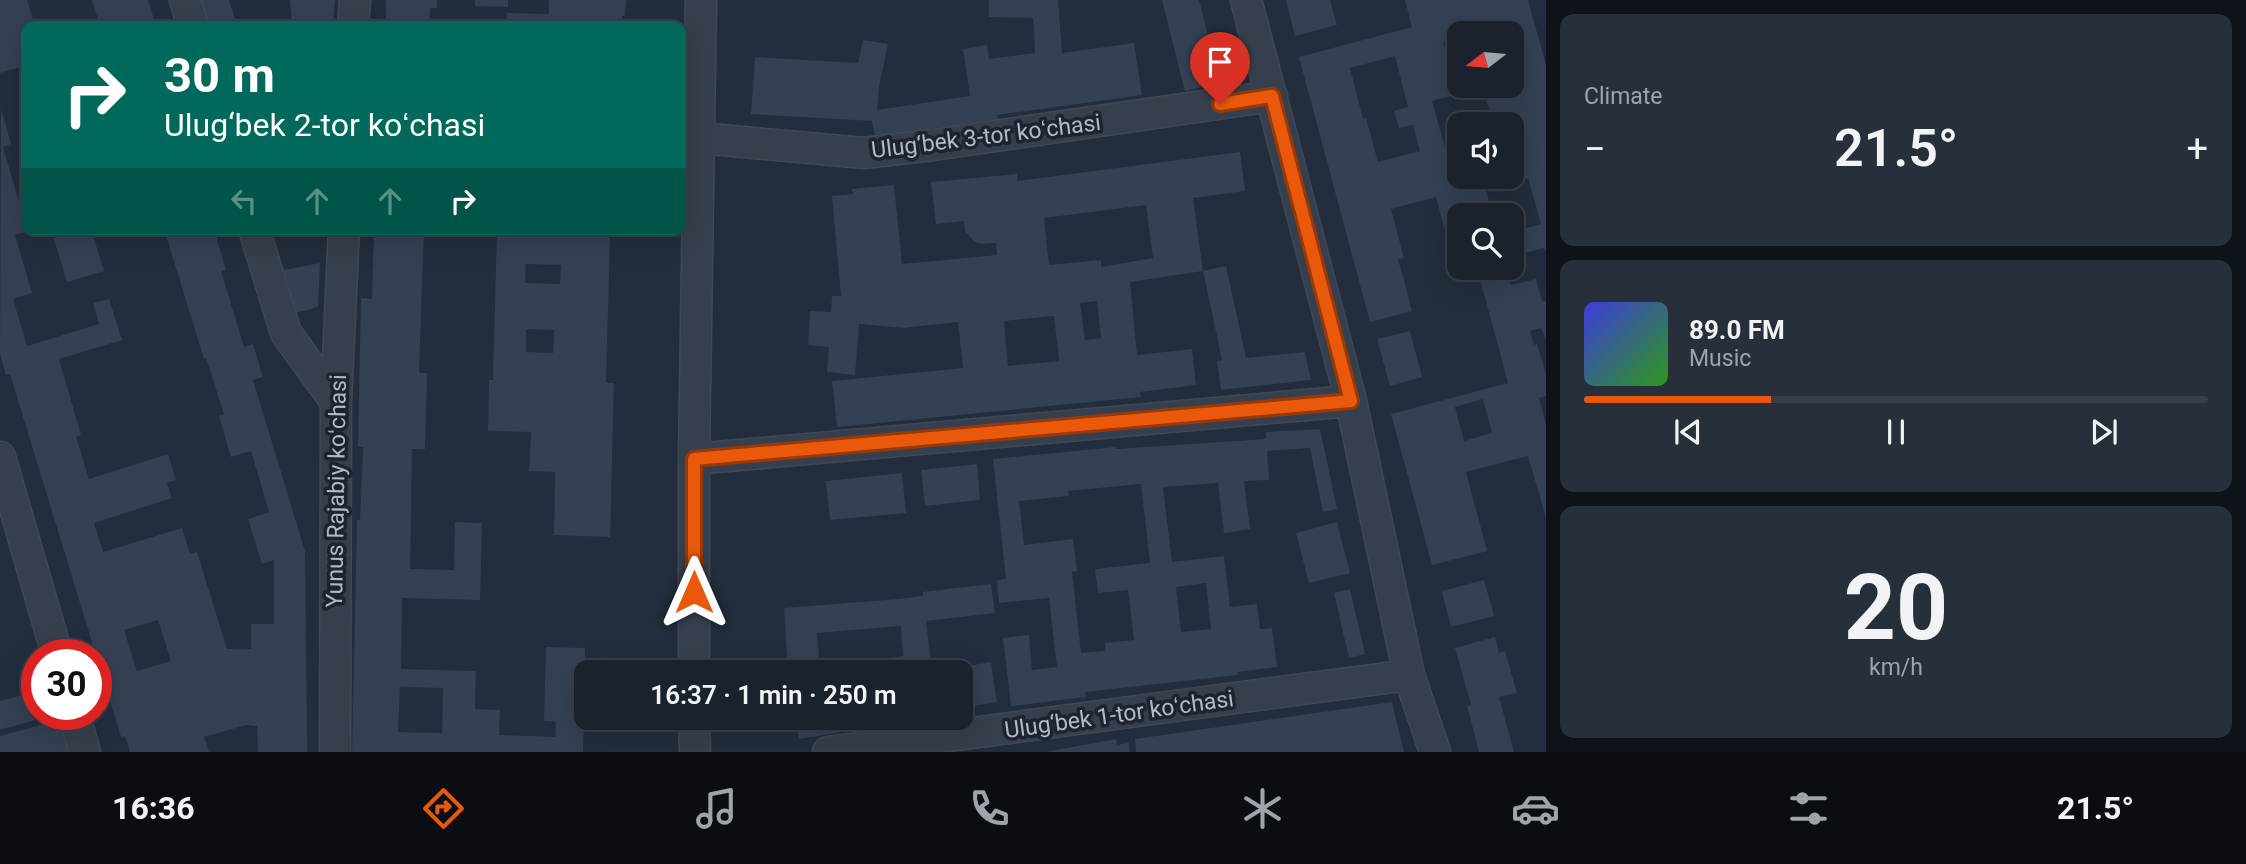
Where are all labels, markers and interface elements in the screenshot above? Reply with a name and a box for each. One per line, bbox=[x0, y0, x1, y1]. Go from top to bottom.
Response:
north arrow bbox=[1447, 21, 1524, 98]
map controls bbox=[1447, 21, 1524, 280]
pin bbox=[1190, 32, 1250, 104]
icon: arrive bbox=[1201, 43, 1239, 81]
text: 30 m bbox=[164, 47, 275, 104]
icon: right bbox=[49, 49, 140, 140]
text: Climate bbox=[1584, 83, 1663, 110]
text: Ulug‘bek 2-tor koʻchasi bbox=[164, 106, 485, 144]
street label: Ulug‘bek 3-tor koʻchasi bbox=[870, 109, 1102, 164]
button: sound bbox=[1447, 112, 1524, 189]
text: 21.5° bbox=[1834, 118, 1958, 179]
text: − bbox=[1584, 127, 1606, 171]
text: + bbox=[2186, 127, 2208, 171]
icon: left bbox=[225, 182, 263, 220]
icon: ahead bbox=[298, 182, 336, 220]
icon: ahead bbox=[371, 182, 409, 220]
icon: right bbox=[444, 182, 482, 220]
button: search bbox=[1447, 203, 1524, 280]
text: 89.0 FM bbox=[1689, 315, 1785, 345]
text: Music bbox=[1689, 345, 1751, 372]
street label: Yunus Rajabiy koʻchasi bbox=[321, 374, 352, 608]
icon: previous bbox=[1669, 413, 1707, 451]
icon: pause bbox=[1877, 413, 1915, 451]
icon: next bbox=[2085, 413, 2123, 451]
position arrow bbox=[657, 555, 731, 629]
text: 20 bbox=[1844, 555, 1948, 661]
speed limit sign: 30 bbox=[21, 639, 112, 730]
text: km/h bbox=[1869, 654, 1923, 681]
text: 16:37 · 1 min · 250 m bbox=[650, 680, 897, 710]
street label: Ulug‘bek 1-tor koʻchasi bbox=[1003, 685, 1235, 744]
icon: directions bbox=[419, 784, 468, 833]
icon: music bbox=[692, 784, 741, 833]
icon: phone bbox=[965, 784, 1014, 833]
icon: climate bbox=[1238, 784, 1287, 833]
icon: car bbox=[1511, 784, 1560, 833]
icon: filters bbox=[1784, 784, 1833, 833]
text: 16:36 bbox=[112, 789, 194, 827]
text: 21.5° bbox=[2057, 789, 2134, 827]

